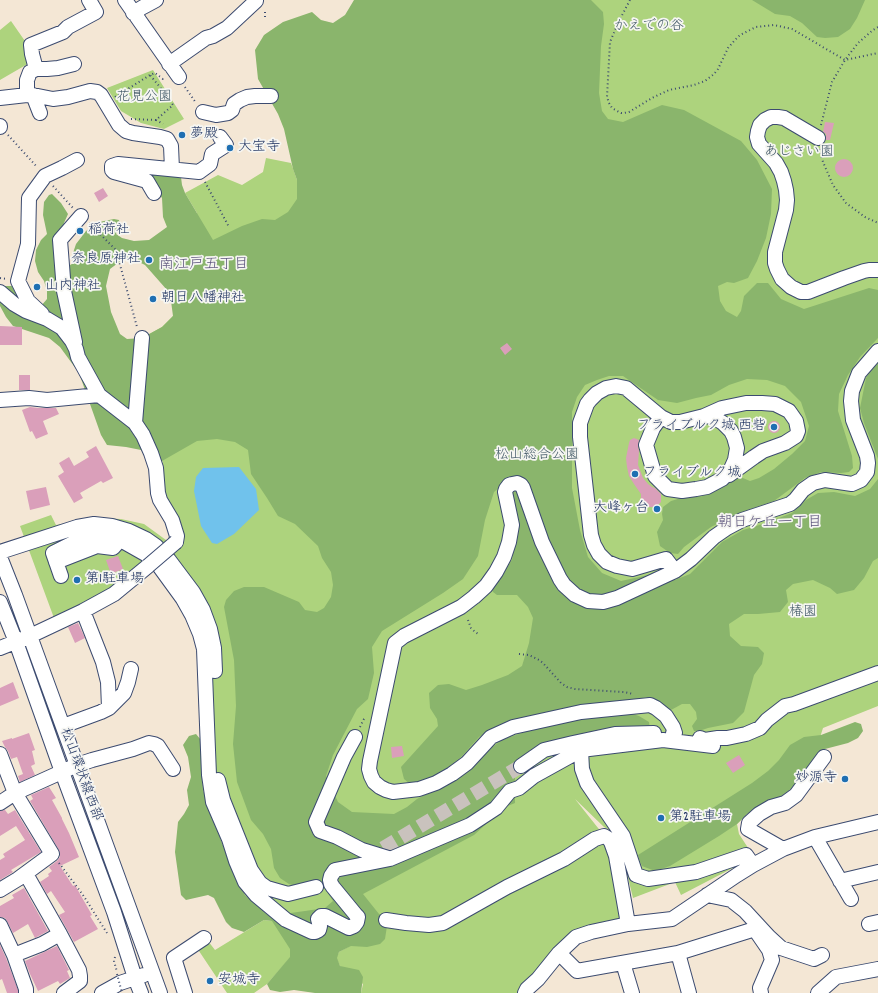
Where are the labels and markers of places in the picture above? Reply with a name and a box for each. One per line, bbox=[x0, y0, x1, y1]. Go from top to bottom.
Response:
place label: 夢殿 bbox=[190, 127, 218, 143]
marker: 夢殿 bbox=[177, 130, 187, 140]
place label: 大宝寺 bbox=[238, 140, 280, 156]
marker: 大宝寺 bbox=[225, 143, 235, 153]
place label: 稲荷社 bbox=[88, 223, 130, 239]
marker: 稲荷社 bbox=[75, 226, 85, 236]
place label: 奈良原神社 bbox=[71, 252, 141, 268]
marker: 奈良原神社 bbox=[144, 255, 154, 265]
place label: 山内神社 bbox=[45, 279, 101, 295]
marker: 山内神社 bbox=[32, 282, 42, 292]
place label: 朝日八幡神社 bbox=[161, 291, 245, 307]
marker: 朝日八幡神社 bbox=[148, 294, 158, 304]
place label: フライブルク城 西砦 bbox=[637, 419, 766, 435]
marker: フライブルク城 西砦 bbox=[769, 422, 779, 432]
place label: フライブルク城 bbox=[643, 466, 741, 482]
marker: フライブルク城 bbox=[630, 469, 640, 479]
place label: 大峰ヶ台 bbox=[593, 501, 649, 517]
marker: 大峰ヶ台 bbox=[652, 504, 662, 514]
place label: 第1駐車場 bbox=[85, 572, 144, 588]
marker: 第1駐車場 bbox=[72, 575, 82, 585]
place label: 妙源寺 bbox=[795, 771, 837, 787]
marker: 妙源寺 bbox=[840, 774, 850, 784]
place label: 第2駐車場 bbox=[669, 810, 731, 826]
marker: 第2駐車場 bbox=[656, 813, 666, 823]
place label: 安城寺 bbox=[218, 973, 260, 989]
marker: 安城寺 bbox=[205, 976, 215, 986]

